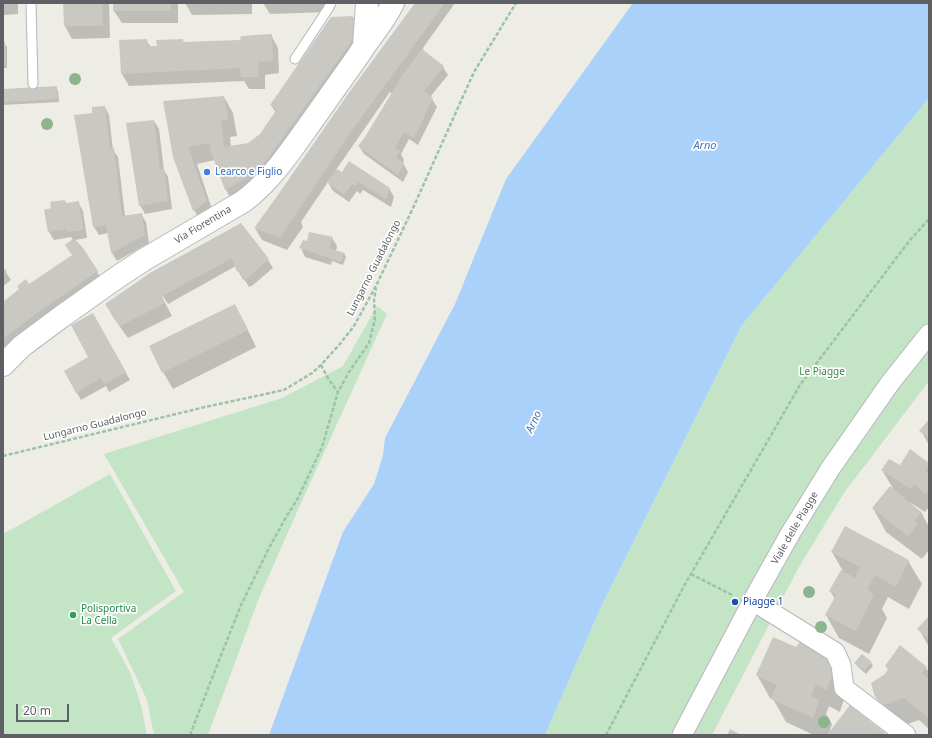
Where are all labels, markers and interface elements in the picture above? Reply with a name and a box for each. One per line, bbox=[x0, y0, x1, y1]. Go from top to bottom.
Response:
water label: Arno bbox=[693, 139, 717, 153]
place label: Learco e Figlio bbox=[215, 166, 282, 178]
marker: Learco e Figlio bbox=[202, 167, 212, 177]
street label: Via Fiorentina bbox=[172, 203, 234, 247]
street label: Lungarno Guadalongo bbox=[345, 218, 403, 318]
park label: Le Piagge bbox=[799, 366, 845, 378]
street label: Lungarno Guadalongo bbox=[42, 406, 148, 444]
water label: Arno bbox=[523, 409, 545, 435]
street label: Viale delle Piagge bbox=[769, 489, 821, 567]
place label: Piagge 1 bbox=[743, 596, 783, 608]
marker: Piagge 1 bbox=[730, 597, 740, 607]
place label: Polisportiva La Cella bbox=[81, 603, 136, 626]
marker: Polisportiva La Cella bbox=[68, 610, 78, 620]
scale bar bbox=[18, 696, 71, 722]
text: 20 m bbox=[23, 702, 51, 719]

